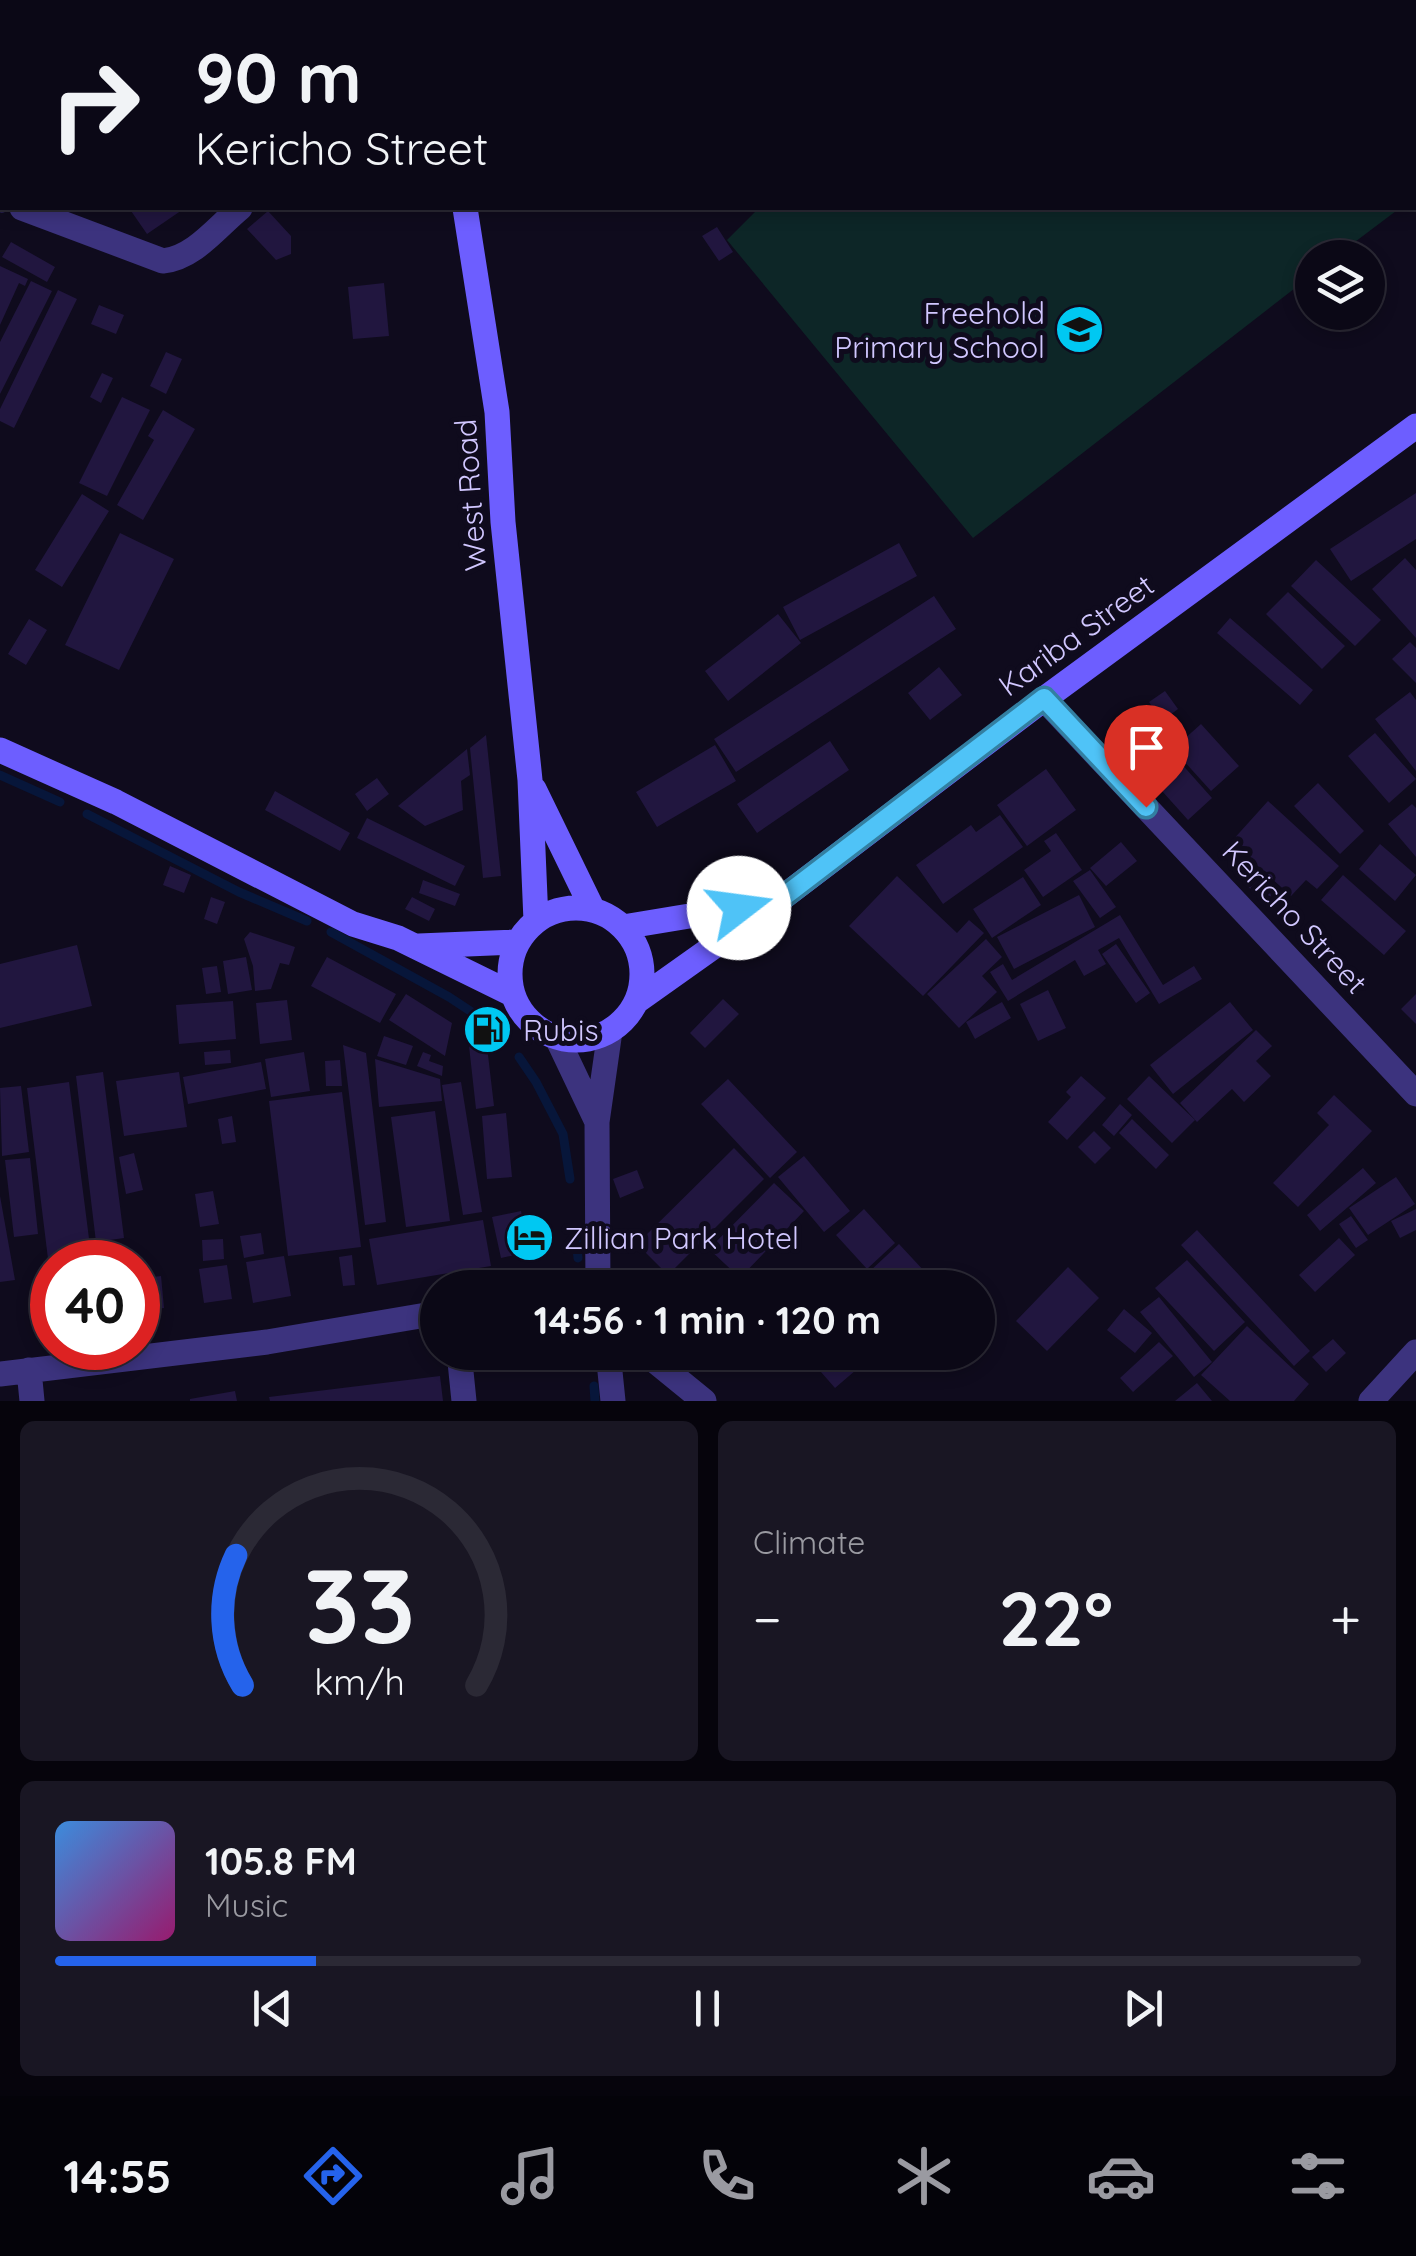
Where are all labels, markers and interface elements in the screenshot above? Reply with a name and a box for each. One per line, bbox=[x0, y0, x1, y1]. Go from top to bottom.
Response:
text: 90 m bbox=[195, 33, 362, 121]
icon: right bbox=[30, 40, 160, 170]
text: Kericho Street bbox=[195, 120, 488, 176]
map controls bbox=[1295, 240, 1385, 330]
button: layers bbox=[1295, 240, 1385, 330]
place label: Freehold Primary School bbox=[834, 294, 1045, 366]
school or university icon: Freehold Primary School bbox=[1054, 304, 1106, 356]
street label: West Road bbox=[446, 418, 494, 572]
street label: Kariba Street bbox=[991, 566, 1161, 704]
pin bbox=[1104, 705, 1189, 808]
icon: arrive bbox=[1119, 720, 1174, 775]
street label: Kericho Street bbox=[1214, 833, 1376, 1001]
position arrow bbox=[687, 856, 791, 960]
fuel station icon: Rubis bbox=[462, 1004, 514, 1056]
place label: Rubis bbox=[523, 1011, 599, 1049]
hotel icon: Zillian Park Hotel bbox=[503, 1212, 555, 1264]
place label: Zillian Park Hotel bbox=[564, 1219, 799, 1257]
speed limit sign: 40 bbox=[30, 1240, 160, 1370]
text: 14:56 · 1 min · 120 m bbox=[534, 1296, 881, 1344]
text: Climate bbox=[753, 1522, 865, 1562]
text: 33 bbox=[303, 1539, 415, 1669]
text: 22° bbox=[998, 1571, 1113, 1665]
text: − bbox=[753, 1584, 782, 1653]
text: + bbox=[1330, 1584, 1361, 1653]
text: km/h bbox=[314, 1659, 404, 1704]
text: 105.8 FM bbox=[205, 1837, 357, 1885]
text: Music bbox=[205, 1885, 288, 1925]
icon: previous bbox=[245, 1981, 300, 2036]
icon: pause bbox=[680, 1981, 735, 2036]
icon: next bbox=[1116, 1981, 1171, 2036]
icon: directions bbox=[298, 2141, 368, 2211]
icon: music bbox=[495, 2141, 565, 2211]
icon: phone bbox=[692, 2141, 762, 2211]
icon: climate bbox=[889, 2141, 959, 2211]
icon: car bbox=[1086, 2141, 1156, 2211]
icon: filters bbox=[1283, 2141, 1353, 2211]
text: 14:55 bbox=[63, 2148, 172, 2204]

